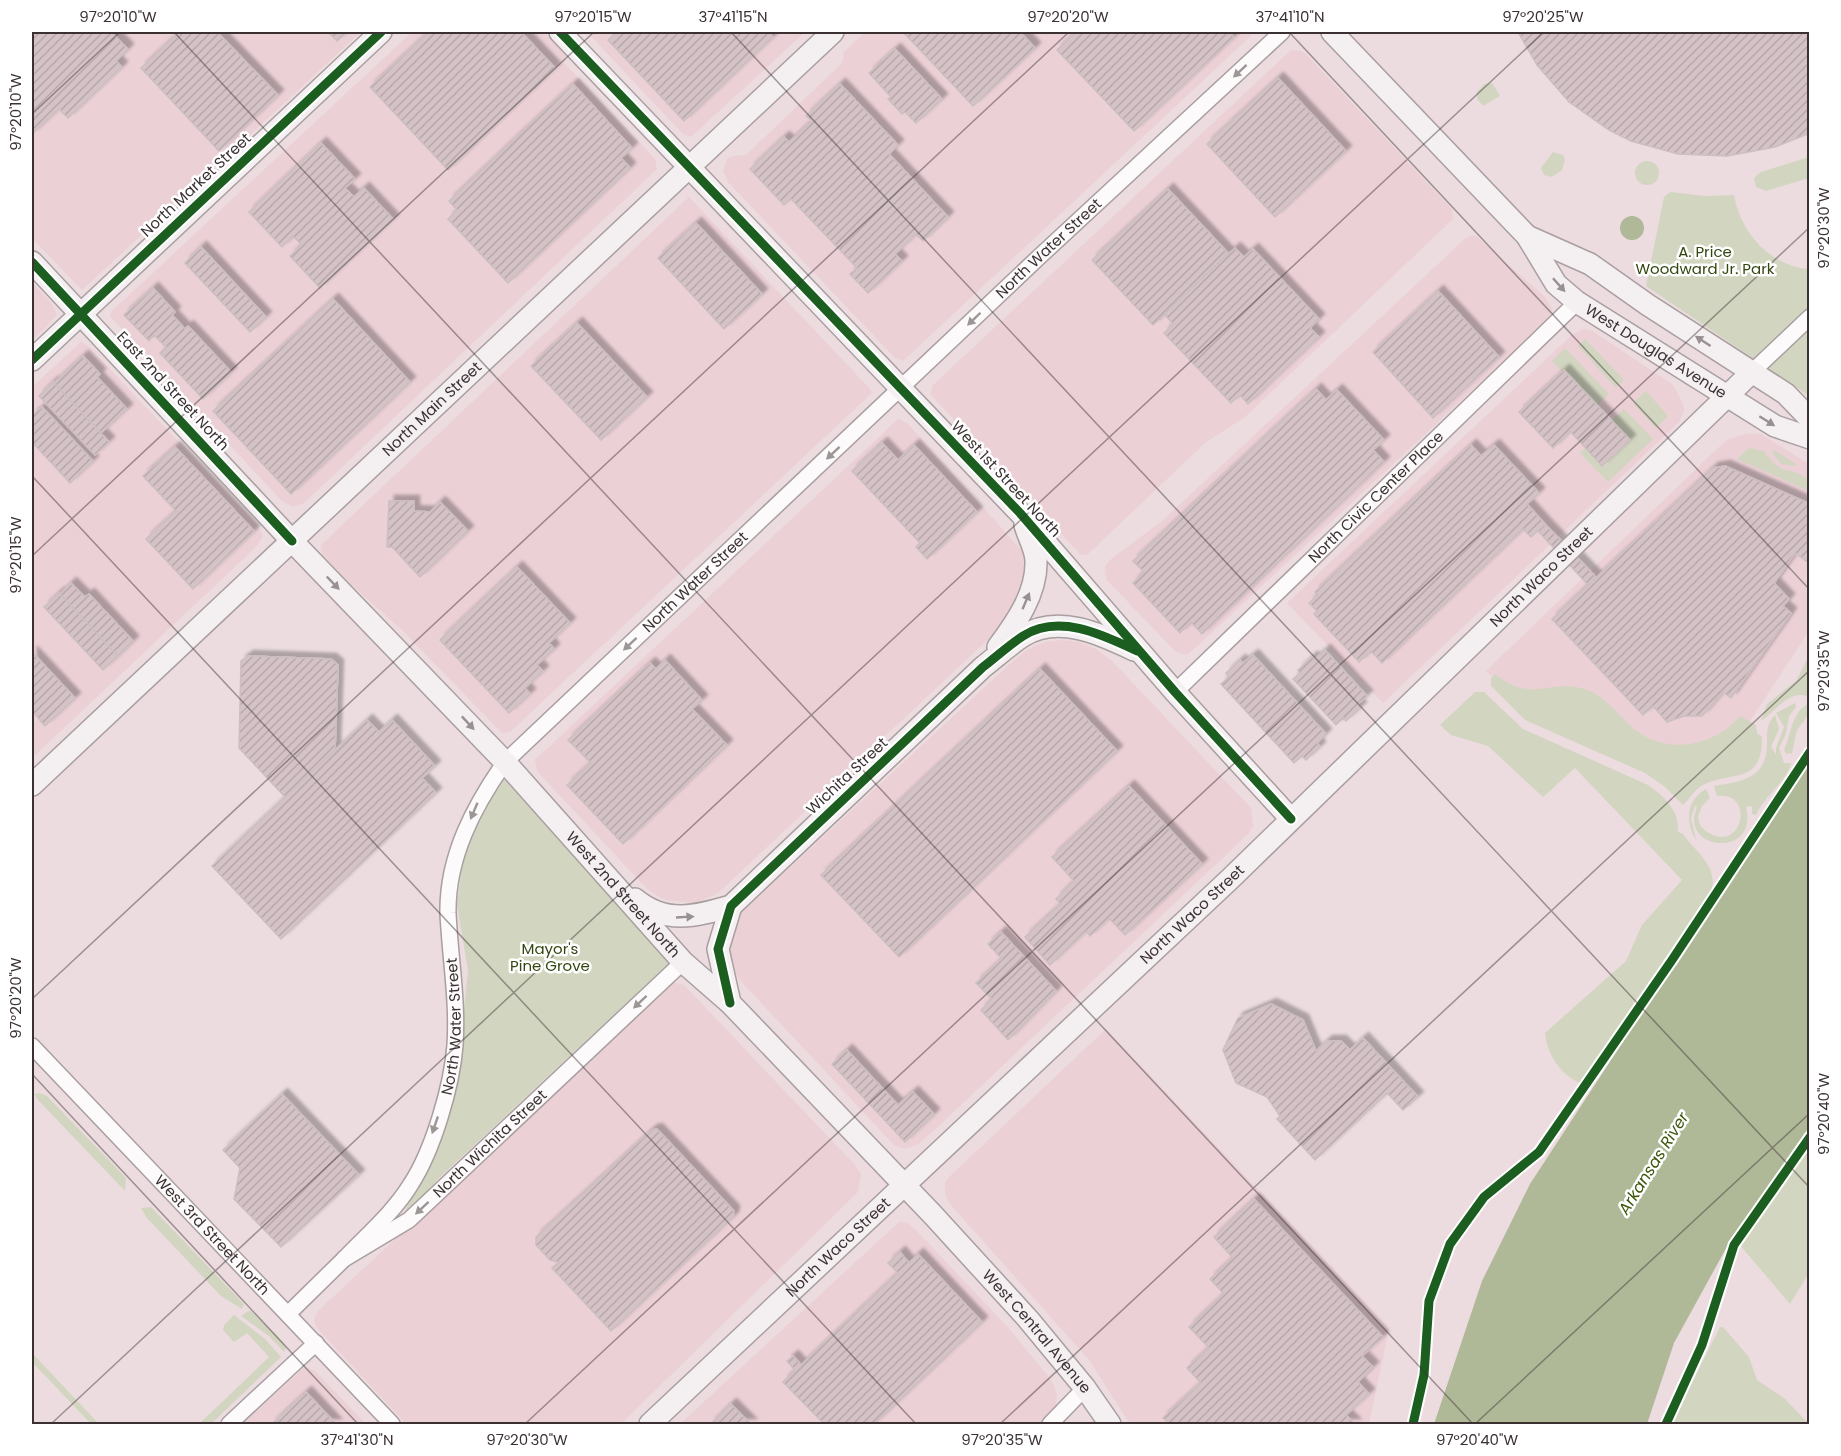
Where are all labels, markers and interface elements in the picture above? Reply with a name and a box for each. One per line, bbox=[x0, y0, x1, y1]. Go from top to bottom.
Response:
text: 97°20'10"W bbox=[79, 6, 157, 27]
text: 97°20'15"W bbox=[554, 6, 632, 27]
text: 37°41'15"N bbox=[699, 6, 767, 27]
text: 97°20'20"W bbox=[1027, 6, 1109, 27]
text: 37°41'10"N bbox=[1256, 6, 1324, 27]
text: 97°20'25"W bbox=[1502, 6, 1584, 27]
one-way arrow bbox=[1232, 64, 1247, 78]
text: 97°20'10"W bbox=[5, 73, 26, 151]
street label: North Market Street bbox=[136, 128, 255, 241]
text: 97°20'30"W bbox=[1813, 187, 1834, 269]
street label: North Water Street bbox=[991, 193, 1106, 303]
park label: A. Price Woodward Jr. Park bbox=[1635, 241, 1775, 279]
one-way arrow bbox=[1552, 277, 1565, 292]
street label: West Douglas Avenue bbox=[1581, 299, 1731, 403]
one-way arrow bbox=[967, 312, 982, 326]
street label: East 2nd Street North bbox=[112, 326, 234, 455]
one-way arrow bbox=[1695, 335, 1711, 346]
street label: North Main Street bbox=[377, 357, 486, 461]
one-way arrow bbox=[1759, 415, 1775, 426]
street label: West 1st Street North bbox=[947, 416, 1066, 541]
street label: North Civic Center Place bbox=[1303, 426, 1448, 567]
one-way arrow bbox=[825, 446, 840, 460]
text: 97°20'15"W bbox=[5, 516, 26, 594]
street label: North Waco Street bbox=[1485, 521, 1597, 631]
street label: North Water Street bbox=[638, 527, 752, 637]
one-way arrow bbox=[326, 575, 340, 590]
one-way arrow bbox=[1021, 592, 1031, 610]
text: 97°20'35"W bbox=[1813, 630, 1834, 712]
one-way arrow bbox=[623, 637, 637, 651]
one-way arrow bbox=[461, 715, 474, 730]
street label: Wichita Street bbox=[801, 732, 892, 819]
one-way arrow bbox=[469, 802, 478, 820]
street label: West 2nd Street North bbox=[562, 827, 685, 962]
street label: North Waco Street bbox=[1135, 860, 1249, 969]
one-way arrow bbox=[676, 912, 695, 921]
park label: Mayor's Pine Grove bbox=[510, 938, 590, 976]
text: 97°20'20"W bbox=[5, 957, 26, 1039]
street label: North Water Street bbox=[436, 957, 466, 1097]
one-way arrow bbox=[633, 995, 648, 1008]
text: 97°20'40"W bbox=[1813, 1073, 1834, 1155]
street label: North Wichita Street bbox=[428, 1085, 551, 1202]
water label: Arkansas River bbox=[1612, 1107, 1695, 1220]
one-way arrow bbox=[430, 1116, 440, 1134]
street label: West 3rd Street North bbox=[150, 1170, 275, 1299]
street label: North Waco Street bbox=[781, 1193, 895, 1301]
one-way arrow bbox=[415, 1200, 429, 1214]
street label: West Central Avenue bbox=[978, 1265, 1096, 1398]
text: 37°41'30"N bbox=[321, 1429, 393, 1450]
text: 97°20'30"W bbox=[486, 1429, 568, 1450]
text: 97°20'35"W bbox=[961, 1429, 1043, 1450]
text: 97°20'40"W bbox=[1436, 1429, 1518, 1450]

